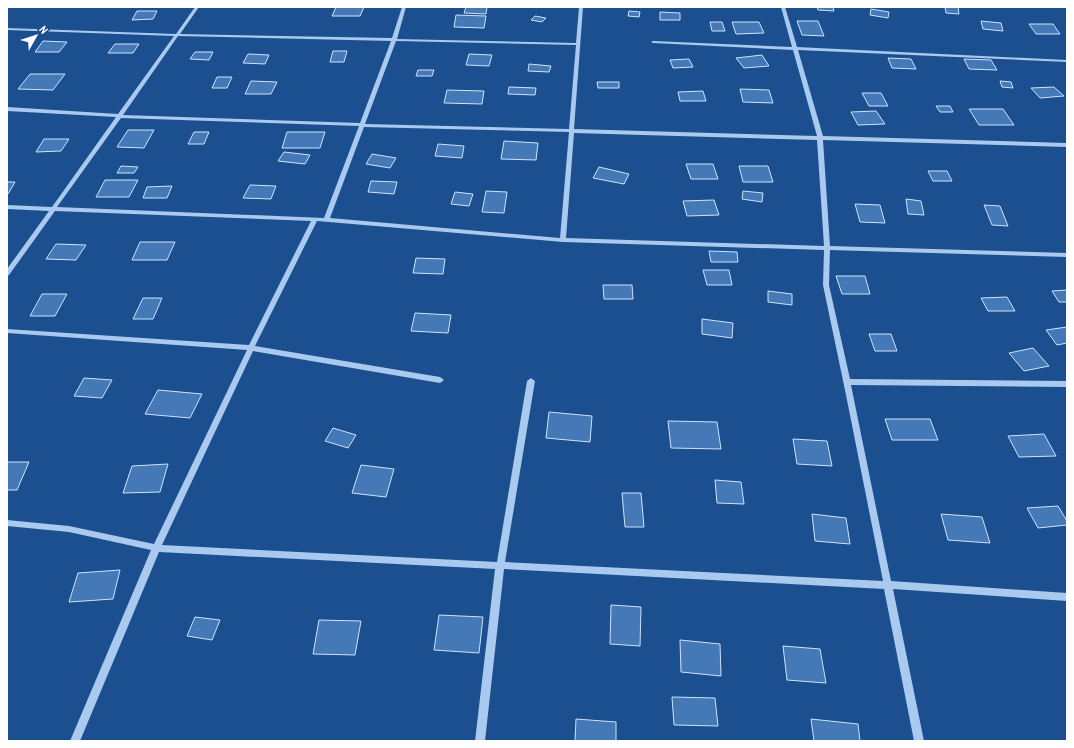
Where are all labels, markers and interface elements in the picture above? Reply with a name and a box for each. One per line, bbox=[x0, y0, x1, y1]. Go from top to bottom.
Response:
north arrow bbox=[16, 16, 56, 56]
text: N bbox=[36, 23, 51, 37]

